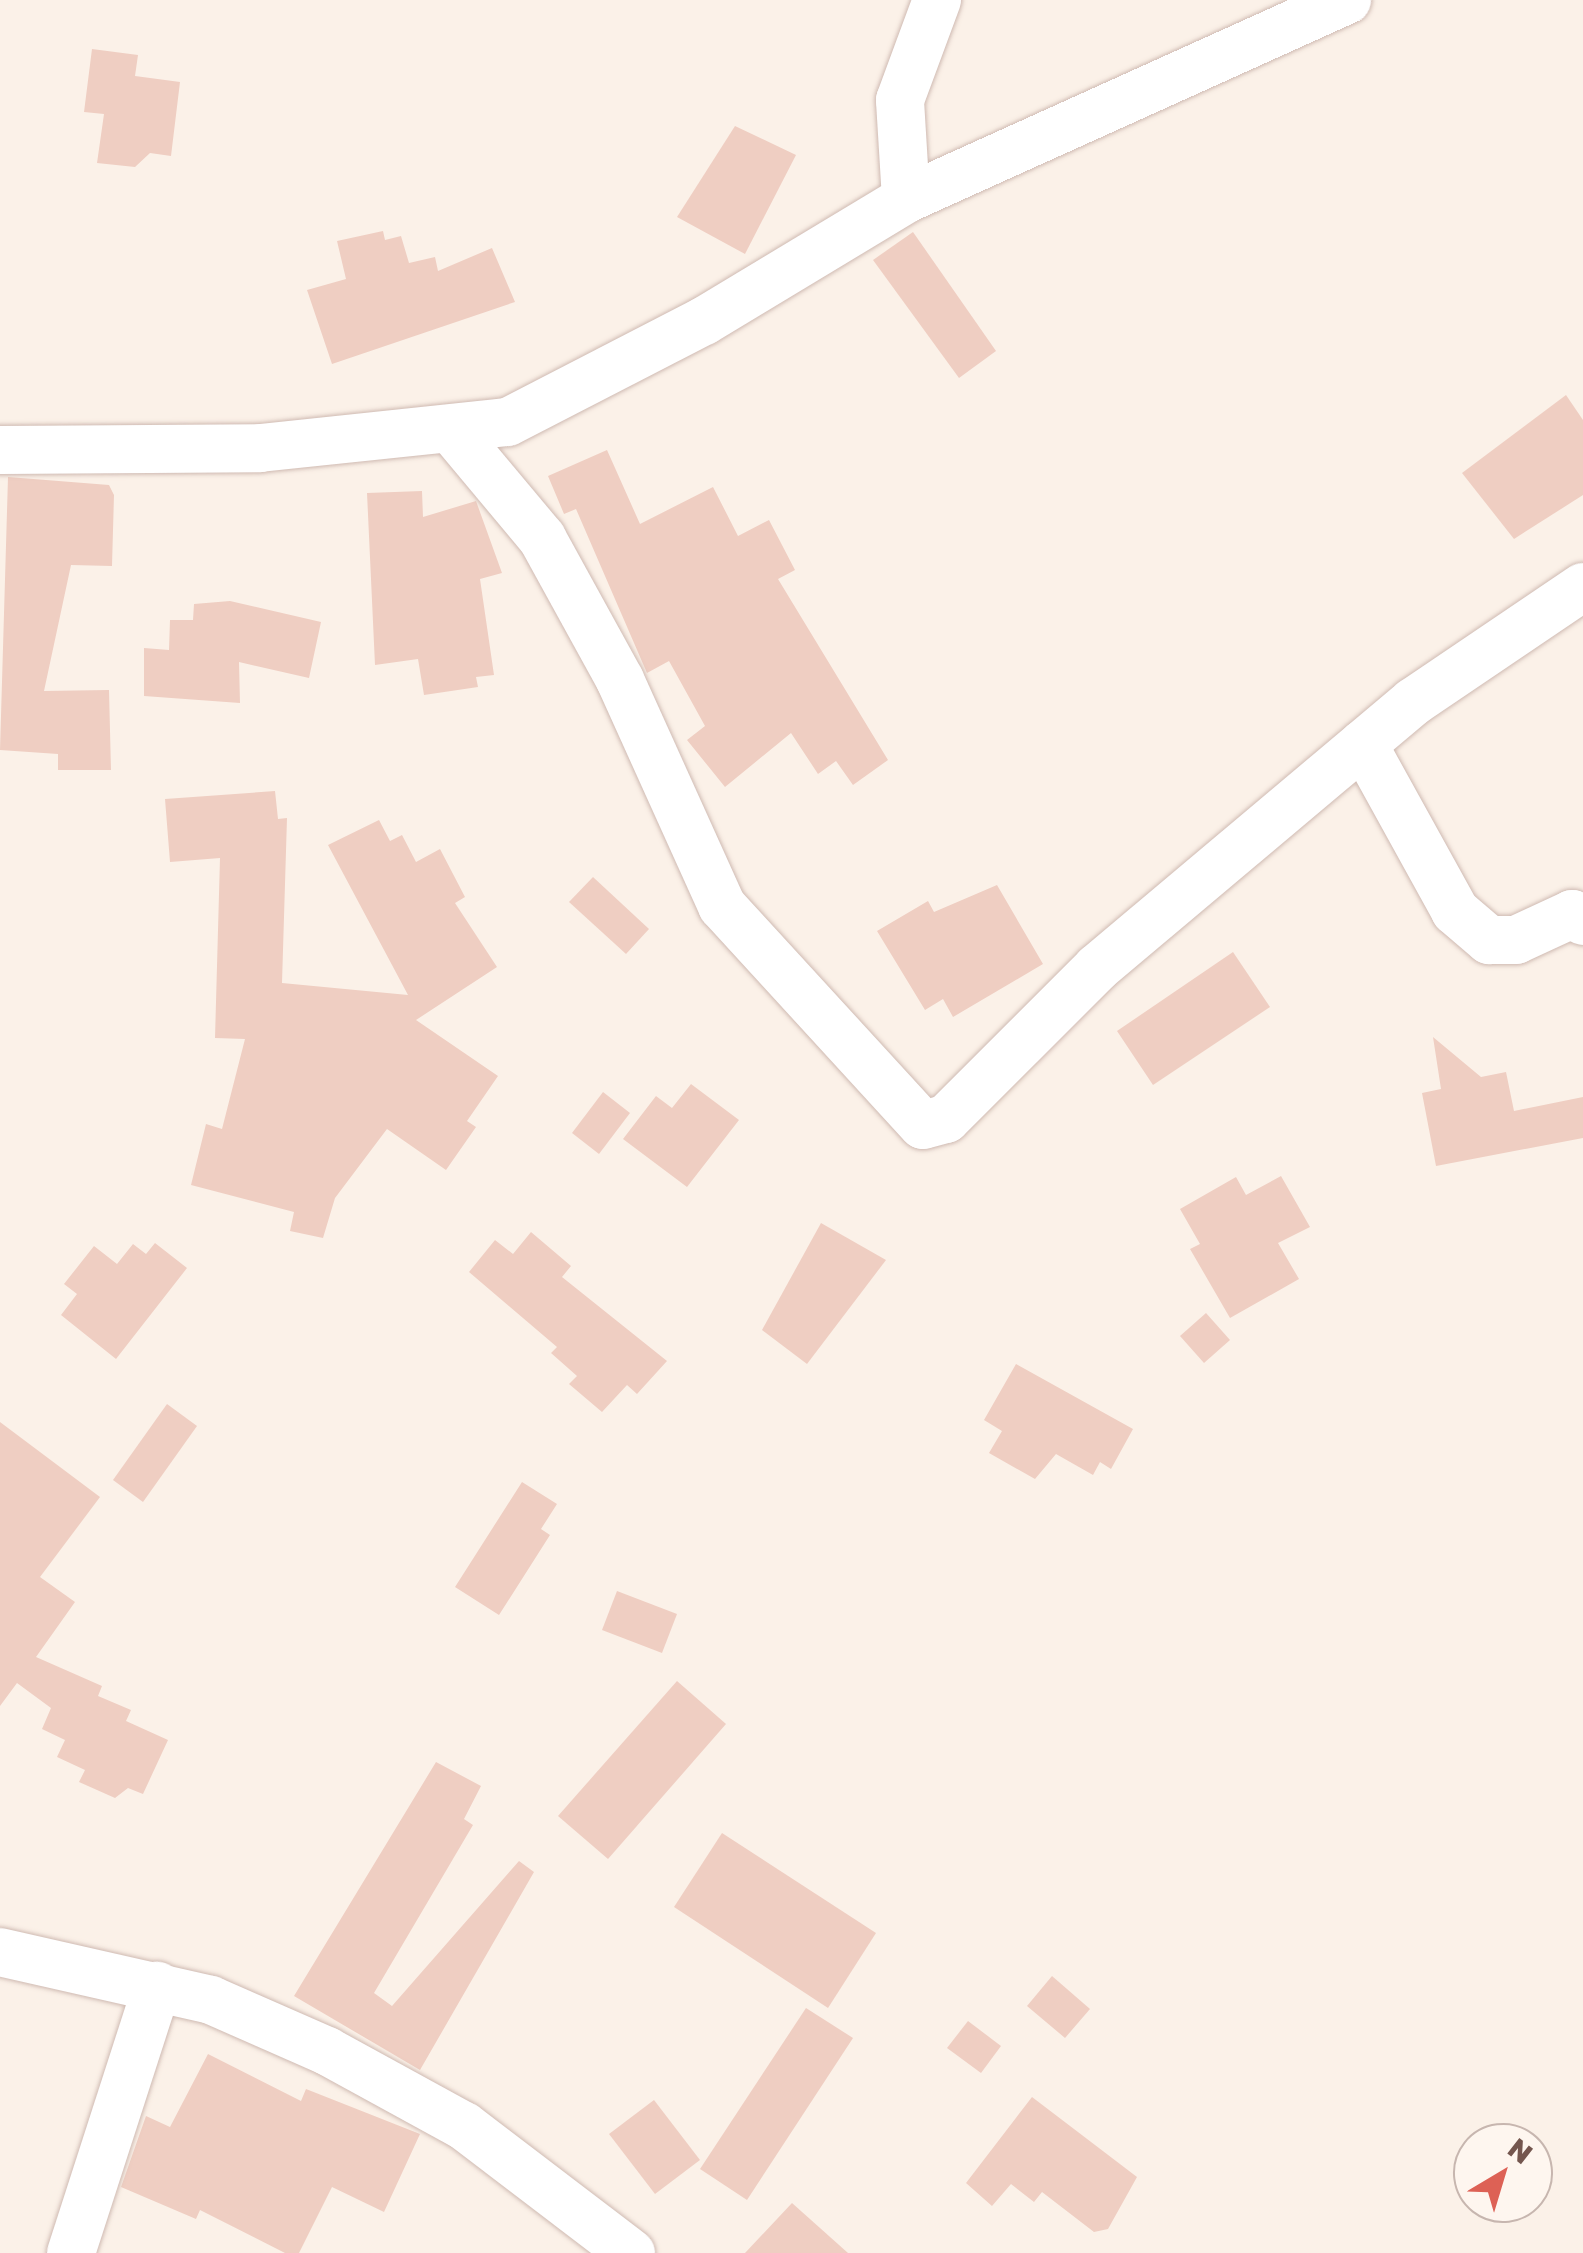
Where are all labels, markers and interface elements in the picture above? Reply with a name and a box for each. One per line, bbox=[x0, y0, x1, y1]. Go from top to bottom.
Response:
north arrow bbox=[1453, 2123, 1553, 2223]
text: N bbox=[1502, 2131, 1539, 2170]

